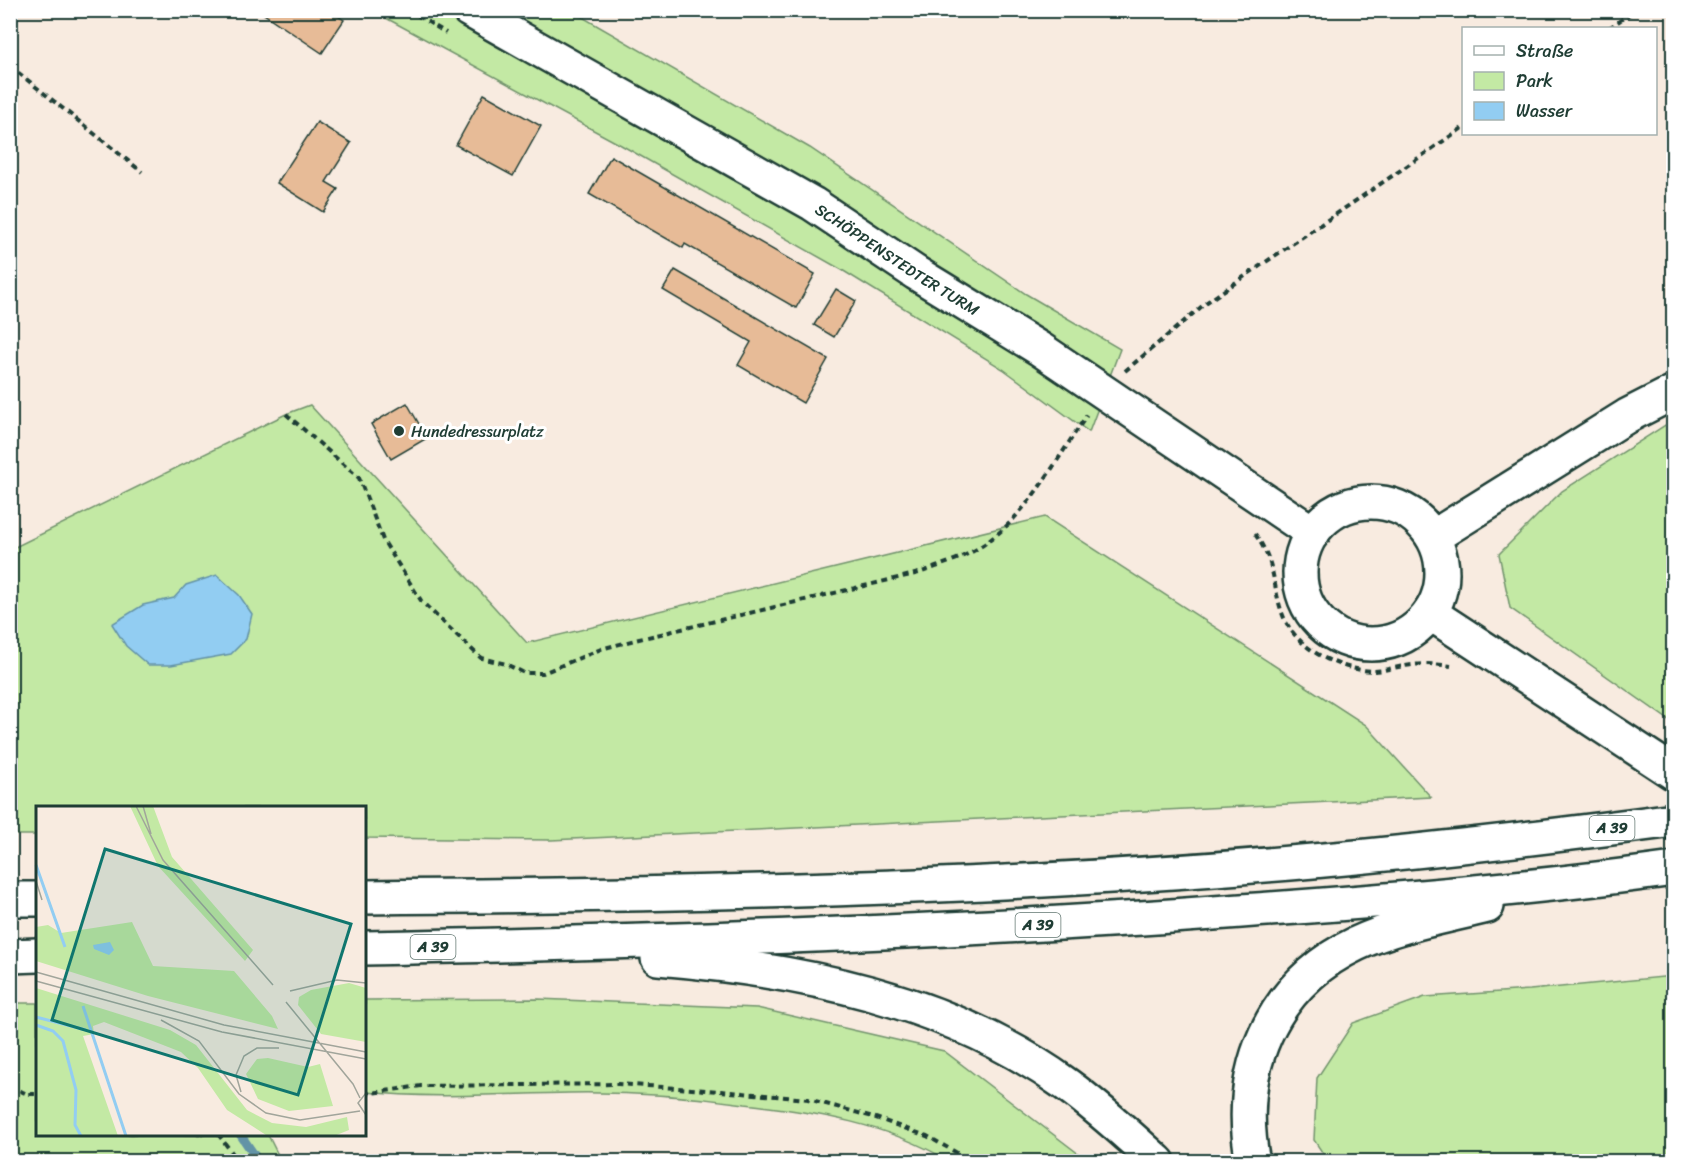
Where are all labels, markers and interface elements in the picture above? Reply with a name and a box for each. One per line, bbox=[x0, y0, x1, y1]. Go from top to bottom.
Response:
legend bbox=[1462, 27, 1657, 135]
text: Straße bbox=[1516, 35, 1573, 67]
text: Park bbox=[1516, 65, 1553, 97]
text: Wasser bbox=[1516, 95, 1574, 127]
street label: SCHÖPPENSTEDTER TURM bbox=[809, 195, 986, 324]
place label: Hundedressurplatz bbox=[411, 417, 544, 446]
marker: Hundedressurplatz bbox=[392, 424, 406, 438]
inset map bbox=[36, 806, 366, 1136]
road number: A 39 bbox=[1590, 816, 1634, 840]
road number: A 39 bbox=[1016, 913, 1060, 937]
road number: A 39 bbox=[410, 935, 456, 959]

